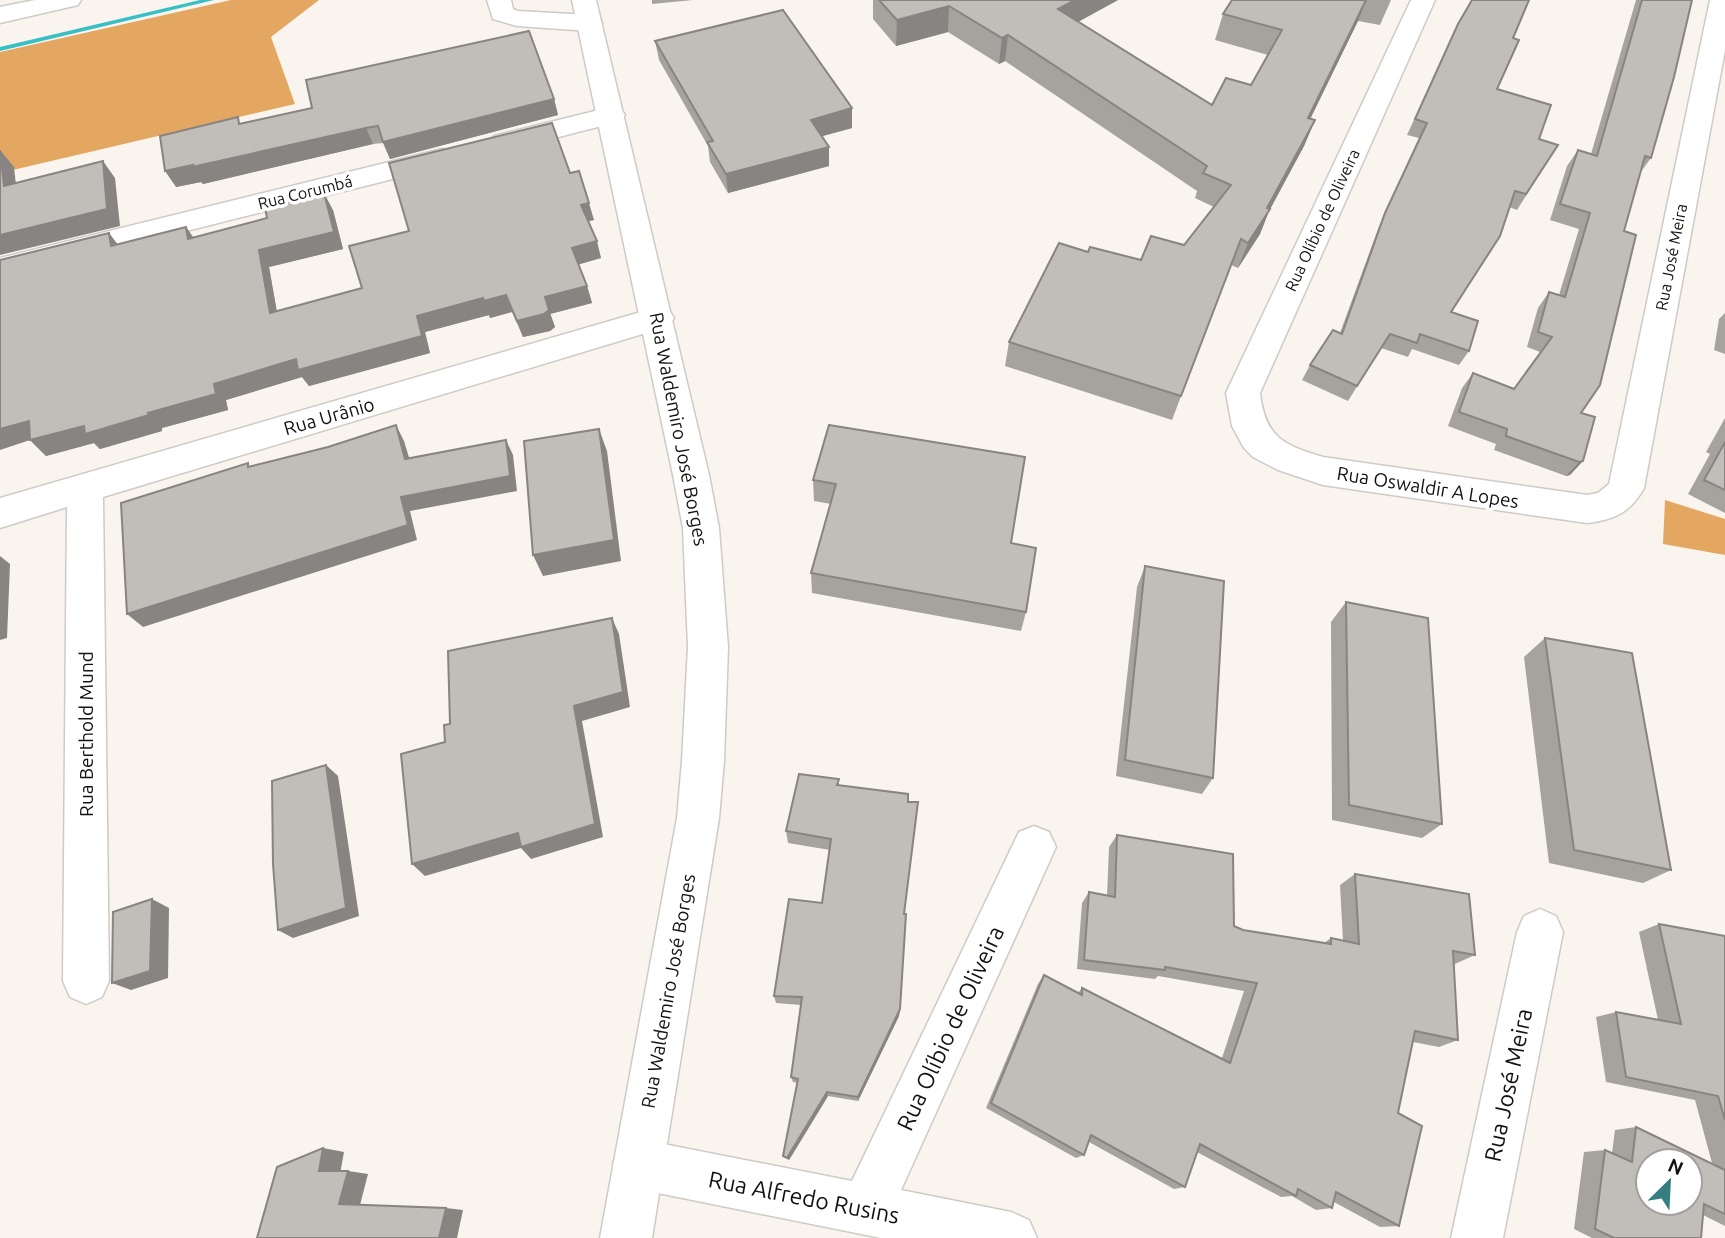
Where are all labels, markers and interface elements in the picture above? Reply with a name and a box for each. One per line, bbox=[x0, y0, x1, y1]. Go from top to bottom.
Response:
street label: Rua Olíbio de Oliveira bbox=[1281, 146, 1363, 294]
street label: Rua Corumbá bbox=[256, 172, 354, 212]
street label: Rua José Meira bbox=[1652, 202, 1690, 312]
street label: Rua Waldemiro José Borges bbox=[646, 310, 712, 548]
street label: Rua Urânio bbox=[281, 393, 377, 439]
street label: Rua Oswaldir A Lopes bbox=[1335, 462, 1521, 512]
street label: Rua Berthold Mund bbox=[75, 651, 97, 817]
street label: Rua Waldemiro José Borges bbox=[637, 872, 699, 1110]
street label: Rua Olíbio de Oliveira bbox=[892, 922, 1008, 1134]
street label: Rua José Meira bbox=[1480, 1006, 1536, 1164]
north arrow bbox=[1634, 1147, 1704, 1217]
text: N bbox=[1665, 1154, 1687, 1179]
street label: Rua Alfredo Rusins bbox=[706, 1166, 902, 1228]

